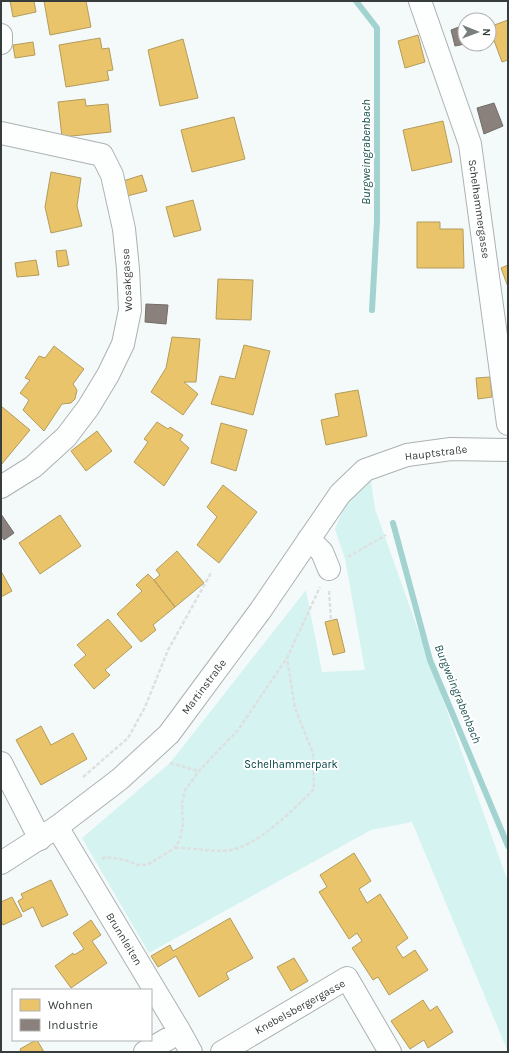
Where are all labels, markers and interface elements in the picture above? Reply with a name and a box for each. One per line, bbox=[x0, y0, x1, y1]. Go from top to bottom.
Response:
north arrow bbox=[457, 12, 497, 52]
text: N bbox=[480, 28, 493, 36]
water label: Burgweingrabenbach bbox=[359, 99, 373, 205]
street label: Schelhammergasse bbox=[466, 159, 492, 260]
street label: Wosakgasse bbox=[119, 248, 135, 312]
street label: Hauptstraße bbox=[404, 443, 468, 463]
water label: Burgweingrabenbach bbox=[432, 642, 484, 746]
street label: Martinstraße bbox=[179, 657, 229, 717]
park label: Schelhammerpark bbox=[244, 758, 338, 771]
street label: Brunnleiten bbox=[103, 910, 145, 968]
street label: Knebelsbergergasse bbox=[253, 977, 348, 1037]
legend bbox=[12, 989, 152, 1041]
text: Wohnen bbox=[48, 998, 93, 1012]
text: Industrie bbox=[48, 1018, 98, 1032]

